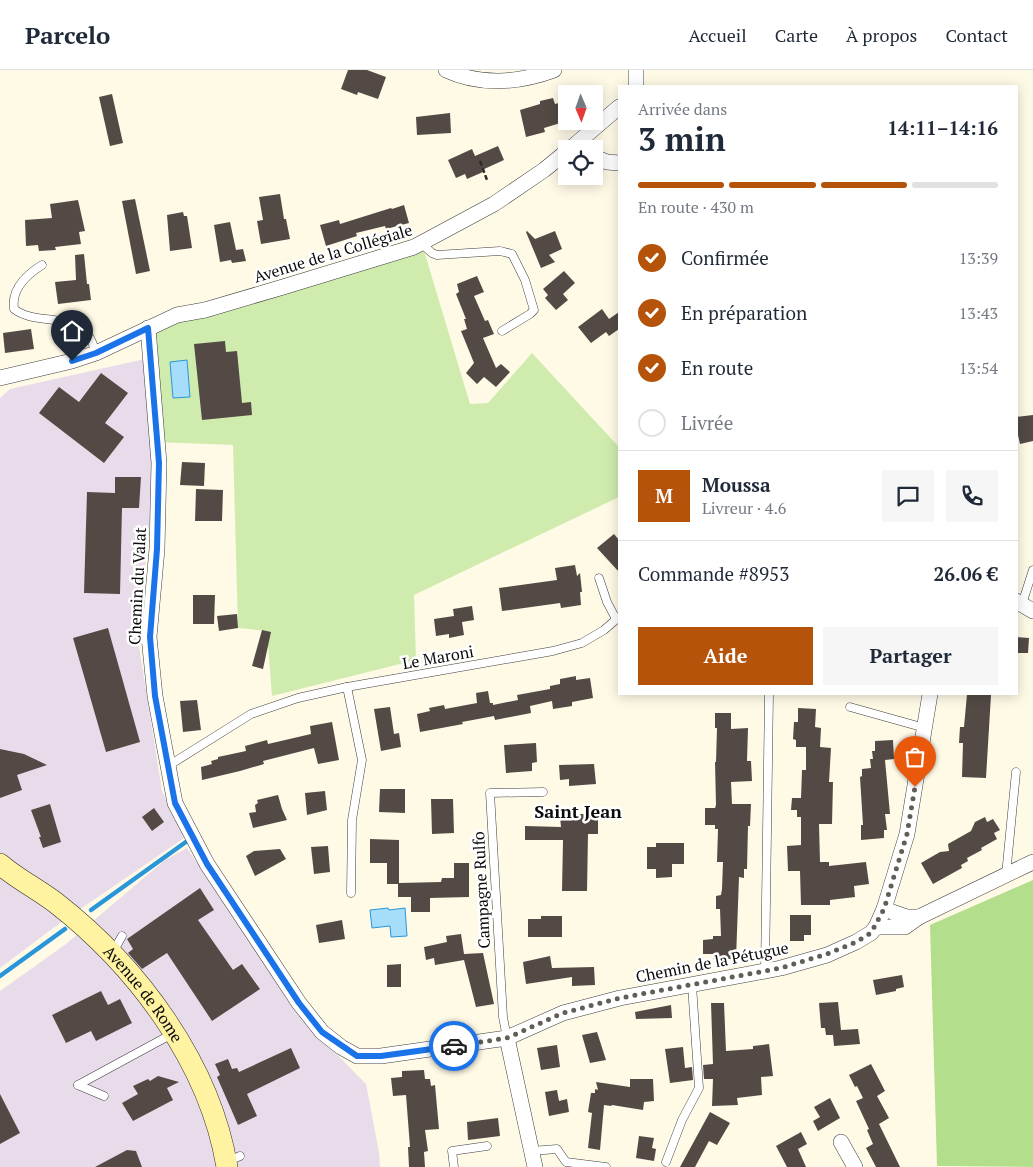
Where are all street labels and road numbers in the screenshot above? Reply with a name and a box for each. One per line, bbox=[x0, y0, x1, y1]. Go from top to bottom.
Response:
street label: Avenue de la Collégiale bbox=[251, 218, 415, 288]
street label: Chemin du Valat bbox=[123, 527, 151, 645]
street label: Le Maroni bbox=[401, 640, 476, 674]
street label: Campagne Rulfo bbox=[467, 831, 495, 949]
street label: Chemin de la Pétugue bbox=[634, 936, 790, 988]
street label: Avenue de Rome bbox=[99, 940, 188, 1047]

